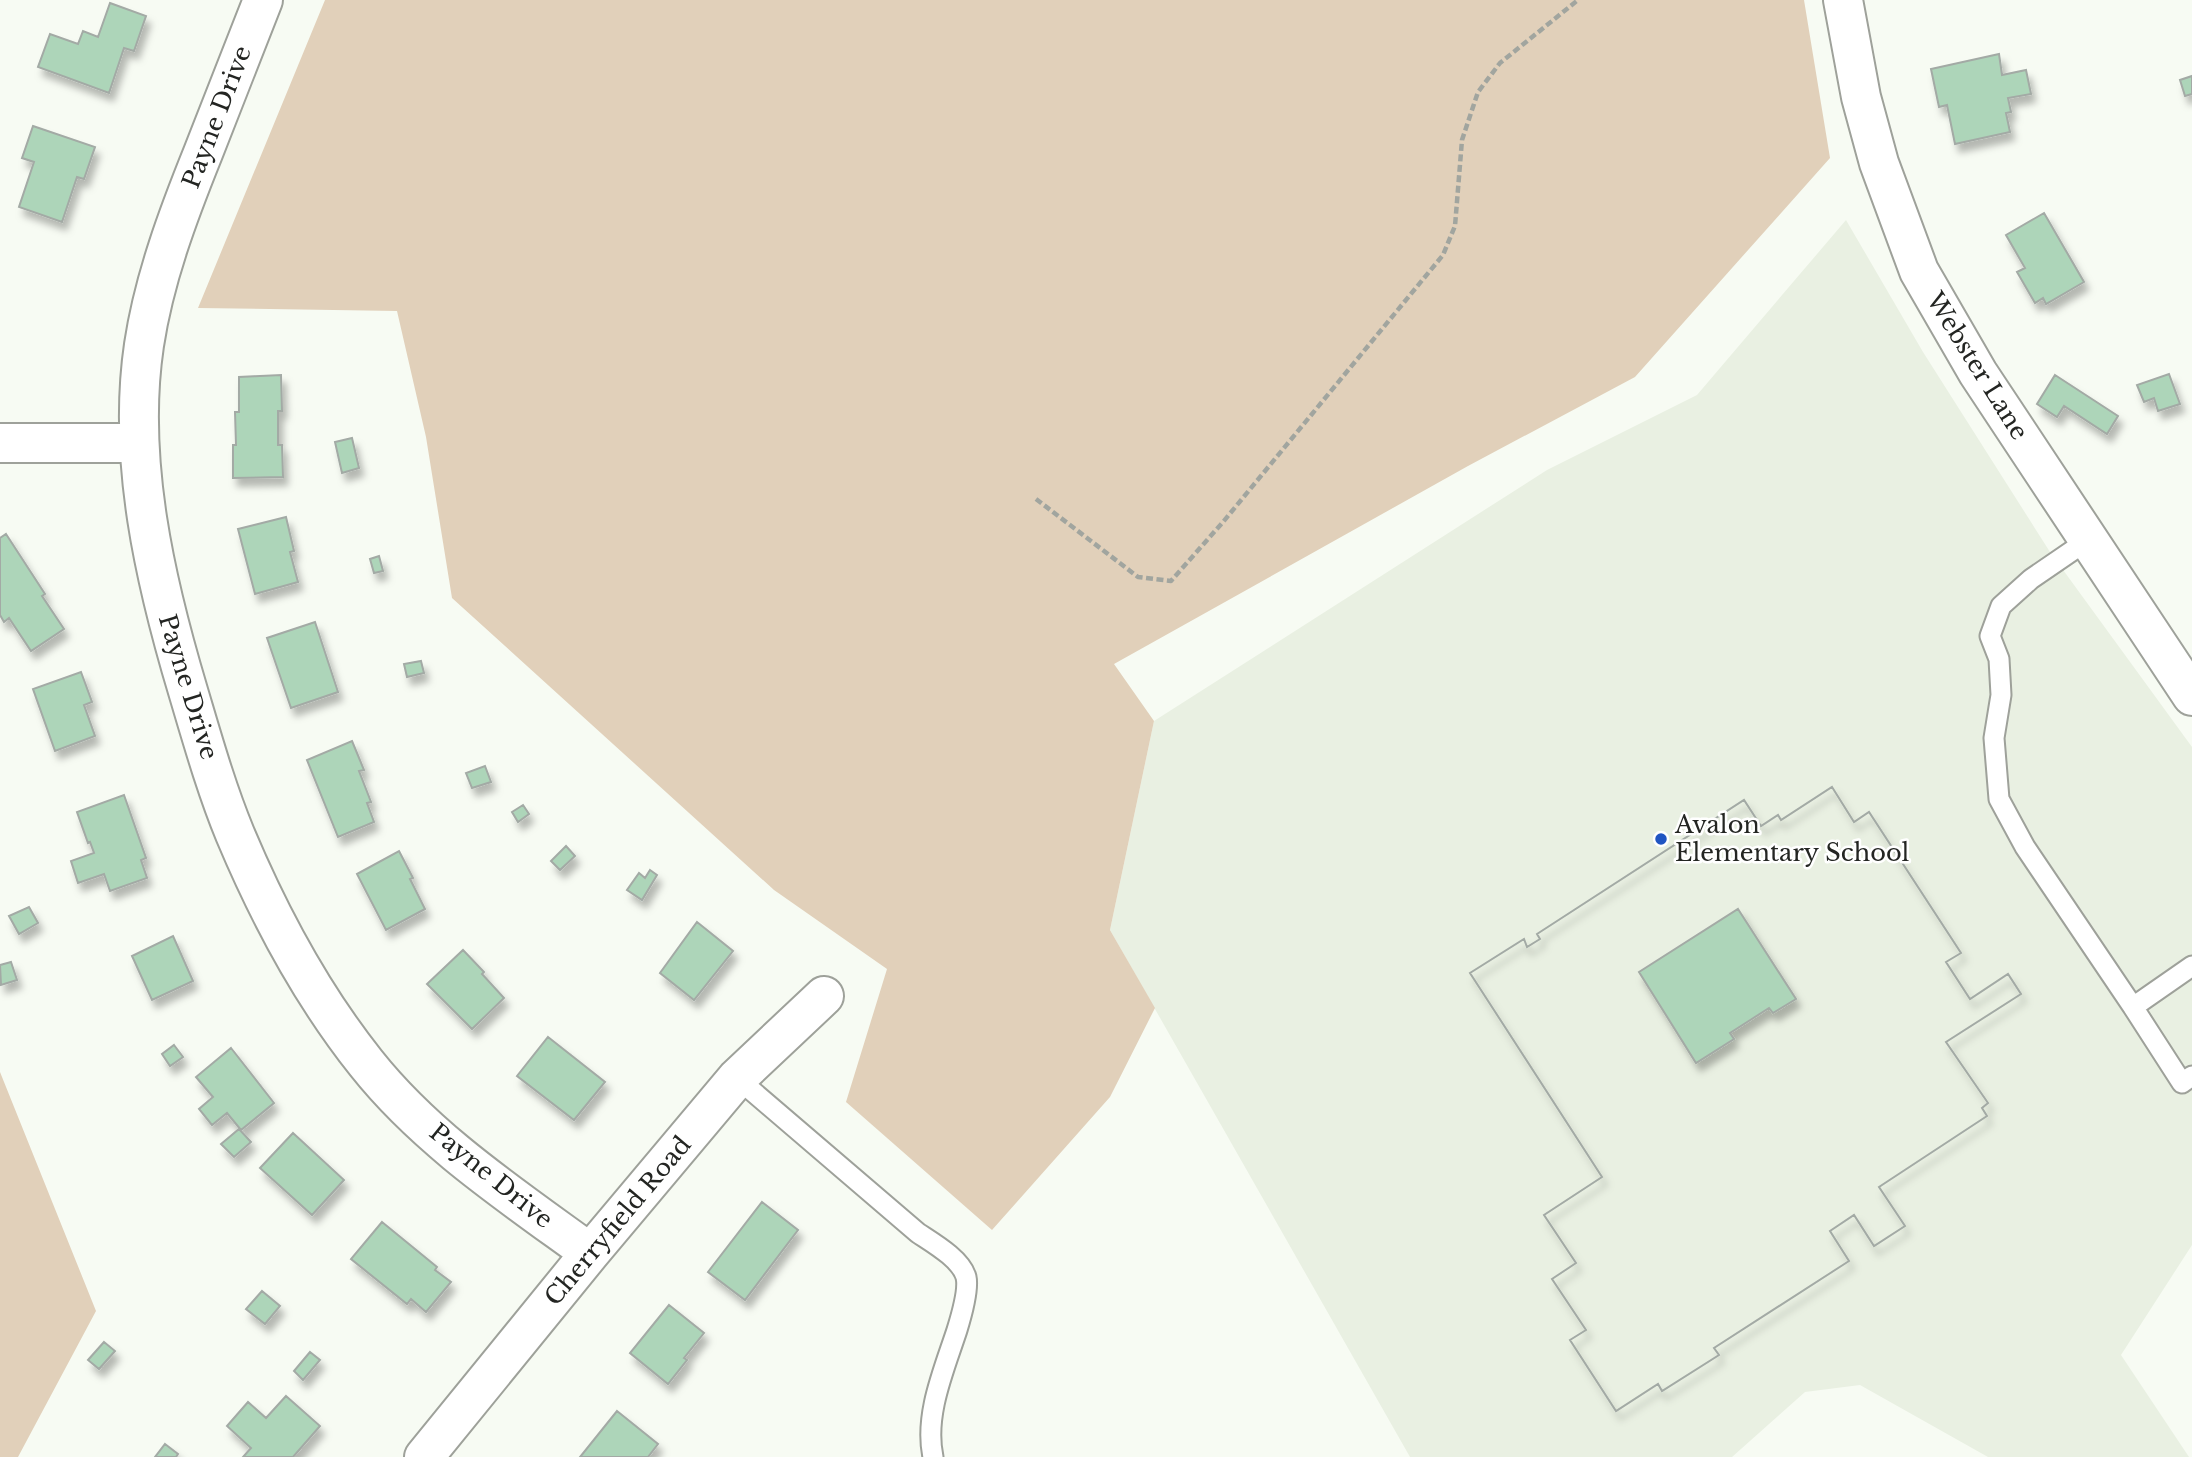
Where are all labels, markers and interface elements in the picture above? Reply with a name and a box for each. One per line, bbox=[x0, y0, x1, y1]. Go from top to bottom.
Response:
street label: Payne Drive bbox=[176, 42, 257, 192]
street label: Webster Lane bbox=[1920, 286, 2034, 445]
street label: Payne Drive bbox=[153, 611, 224, 763]
place label: Avalon Elementary School bbox=[1674, 810, 1910, 867]
marker: Avalon Elementary School bbox=[1653, 831, 1669, 847]
street label: Payne Drive bbox=[424, 1117, 559, 1234]
street label: Cherryfield Road bbox=[538, 1130, 697, 1311]

